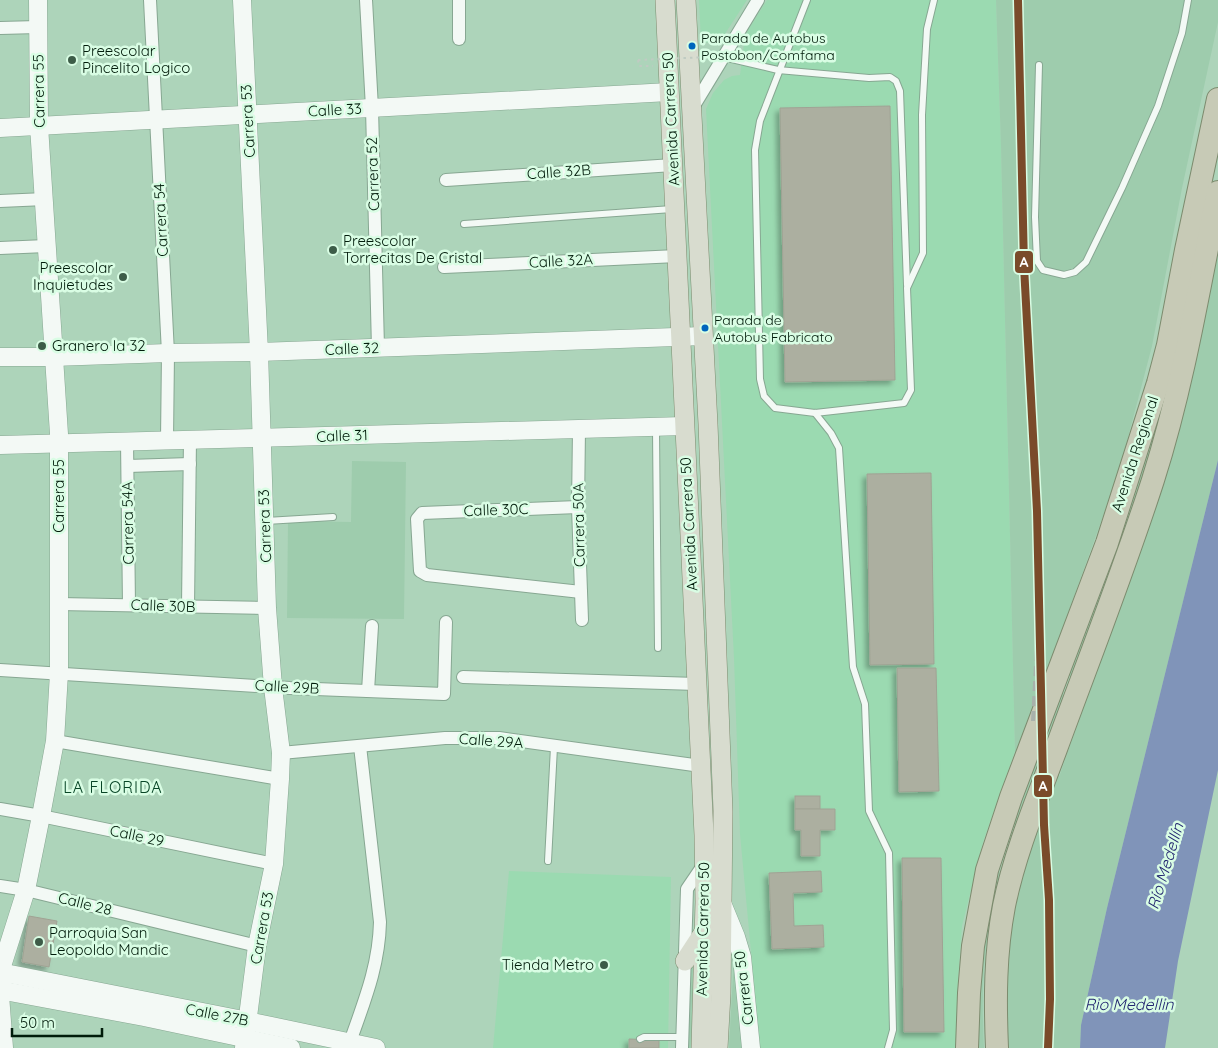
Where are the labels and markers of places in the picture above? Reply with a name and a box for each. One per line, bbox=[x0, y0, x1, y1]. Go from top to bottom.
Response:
place label: Parada de Autobus Postobon/Comfama bbox=[701, 29, 835, 64]
place label: Preescolar Pincelito Logico bbox=[82, 41, 190, 77]
marker: Parada de Autobus Postobon/Comfama bbox=[687, 41, 697, 51]
marker: Preescolar Pincelito Logico bbox=[66, 54, 78, 66]
place label: Preescolar Torrecitas De Cristal bbox=[343, 231, 482, 267]
marker: Preescolar Torrecitas De Cristal bbox=[327, 244, 339, 256]
place label: Preescolar Inquietudes bbox=[33, 258, 113, 294]
marker: Preescolar Inquietudes bbox=[117, 271, 129, 283]
place label: Parada de Autobus Fabricato bbox=[714, 311, 833, 346]
marker: Parada de Autobus Fabricato bbox=[700, 323, 710, 333]
place label: Granero la 32 bbox=[52, 336, 146, 355]
marker: Granero la 32 bbox=[36, 340, 48, 352]
place label: Parroquia San Leopoldo Mandic bbox=[49, 923, 169, 959]
marker: Parroquia San Leopoldo Mandic bbox=[33, 936, 45, 948]
place label: Tienda Metro bbox=[502, 955, 594, 974]
marker: Tienda Metro bbox=[598, 959, 610, 971]

